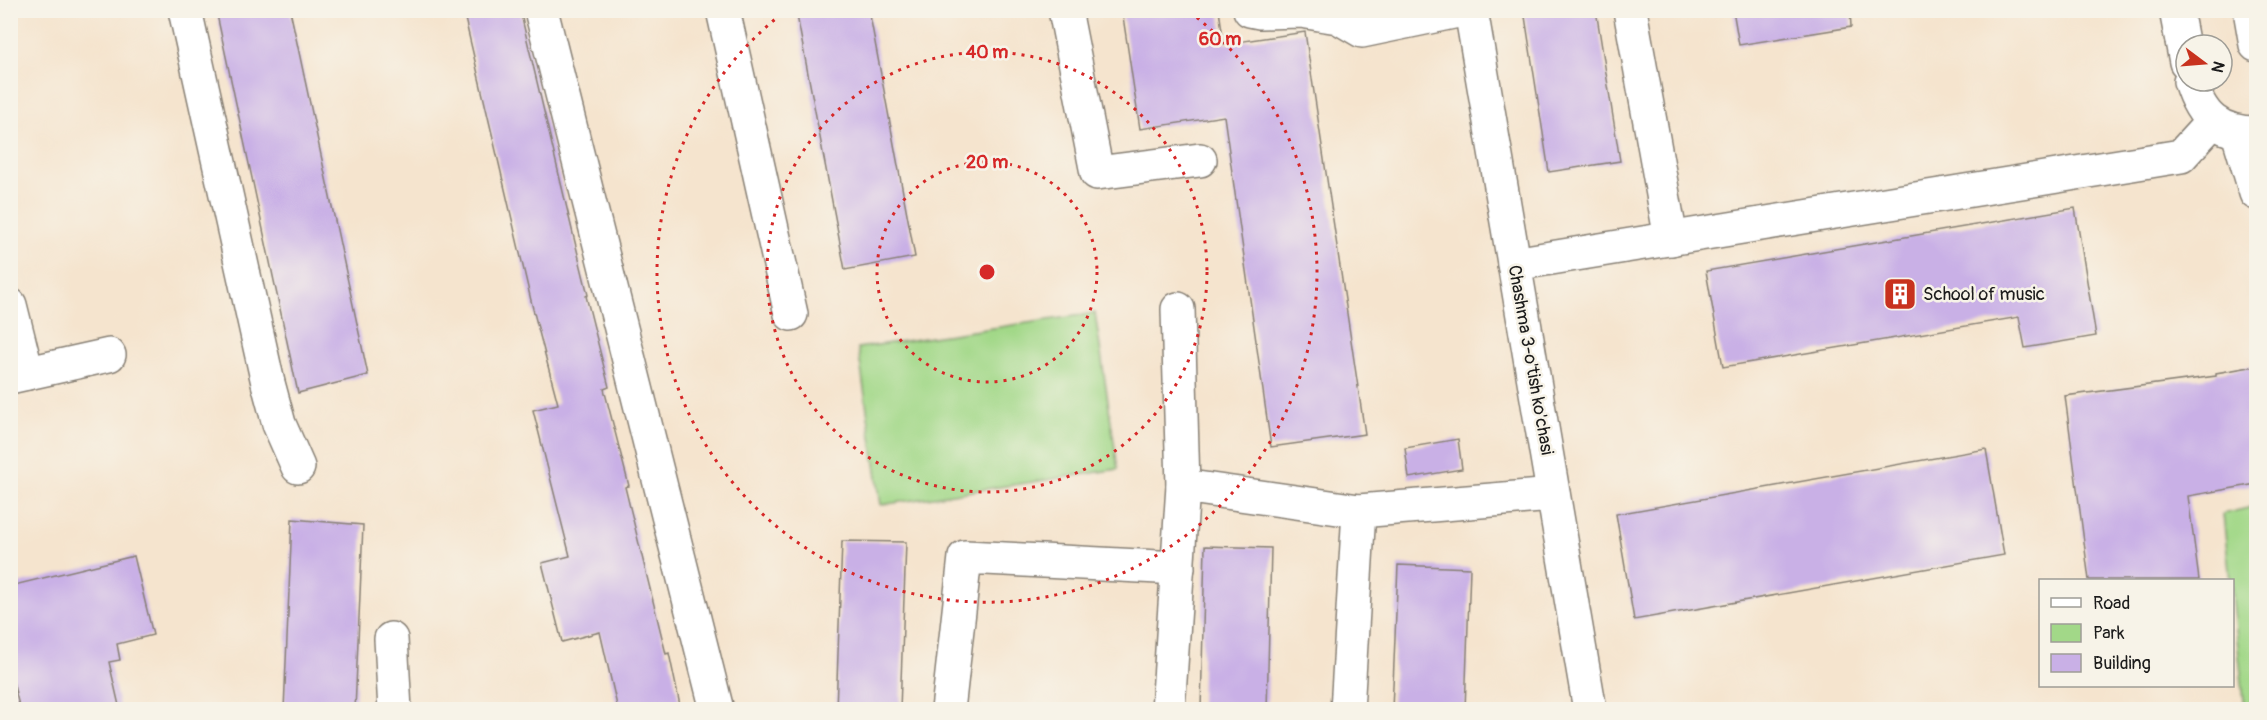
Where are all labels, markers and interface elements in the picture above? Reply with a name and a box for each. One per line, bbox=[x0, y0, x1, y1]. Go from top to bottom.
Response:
text: 60 m bbox=[1199, 28, 1241, 51]
north arrow bbox=[2174, 33, 2234, 93]
text: 40 m bbox=[966, 41, 1008, 64]
text: N bbox=[2206, 59, 2229, 75]
text: 20 m bbox=[966, 151, 1008, 174]
centre of rings bbox=[977, 262, 997, 282]
street label: Chashma 3-o'tish ko'chasi bbox=[1502, 263, 1559, 457]
building icon: School of music bbox=[1882, 276, 1918, 312]
place label: School of music bbox=[1923, 283, 2045, 306]
legend bbox=[2039, 579, 2234, 687]
text: Road bbox=[2093, 592, 2130, 615]
text: Park bbox=[2093, 622, 2125, 645]
text: Building bbox=[2093, 652, 2151, 675]

